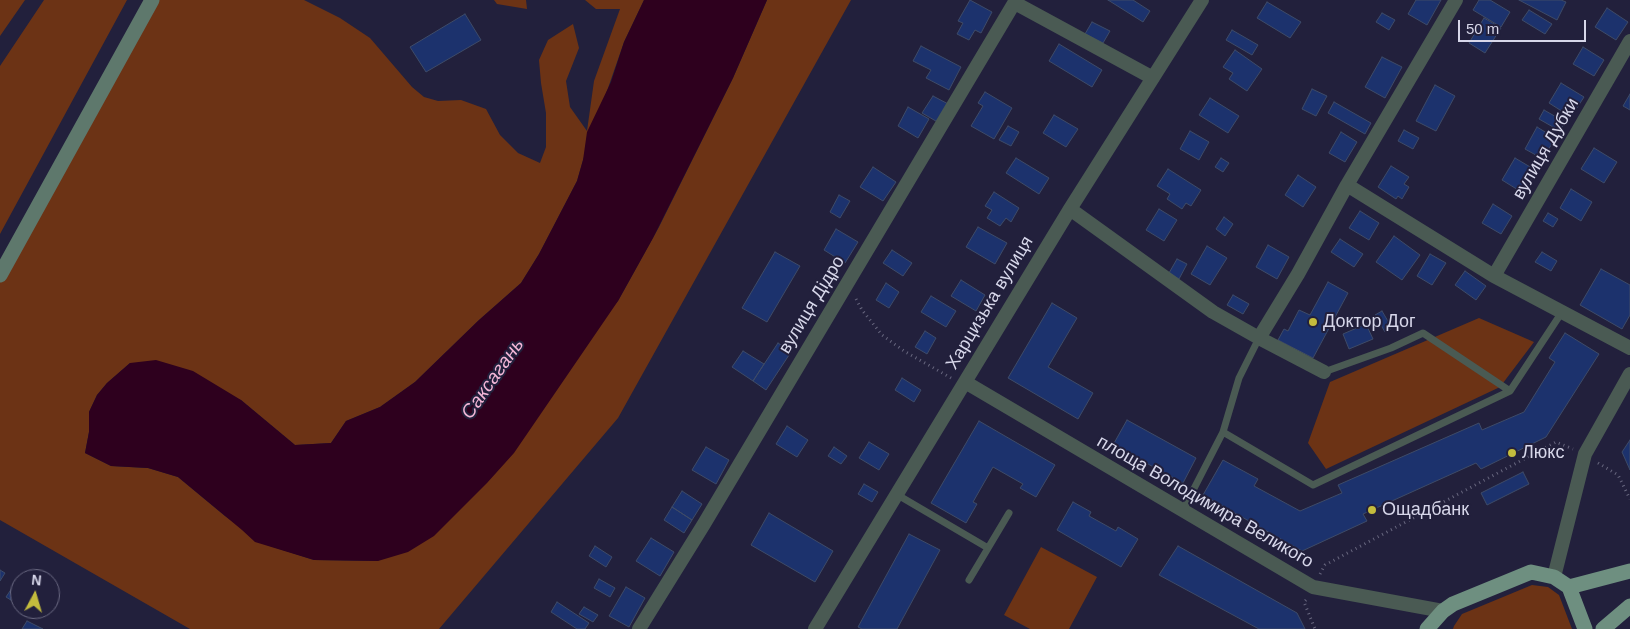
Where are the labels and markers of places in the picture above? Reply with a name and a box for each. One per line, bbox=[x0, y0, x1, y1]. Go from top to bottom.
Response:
place label: Доктор Дог bbox=[1323, 311, 1416, 333]
marker: Доктор Дог bbox=[1307, 316, 1319, 328]
place label: Люкс bbox=[1522, 442, 1564, 464]
marker: Люкс bbox=[1506, 447, 1518, 459]
place label: Ощадбанк bbox=[1382, 499, 1469, 521]
marker: Ощадбанк bbox=[1366, 504, 1378, 516]

